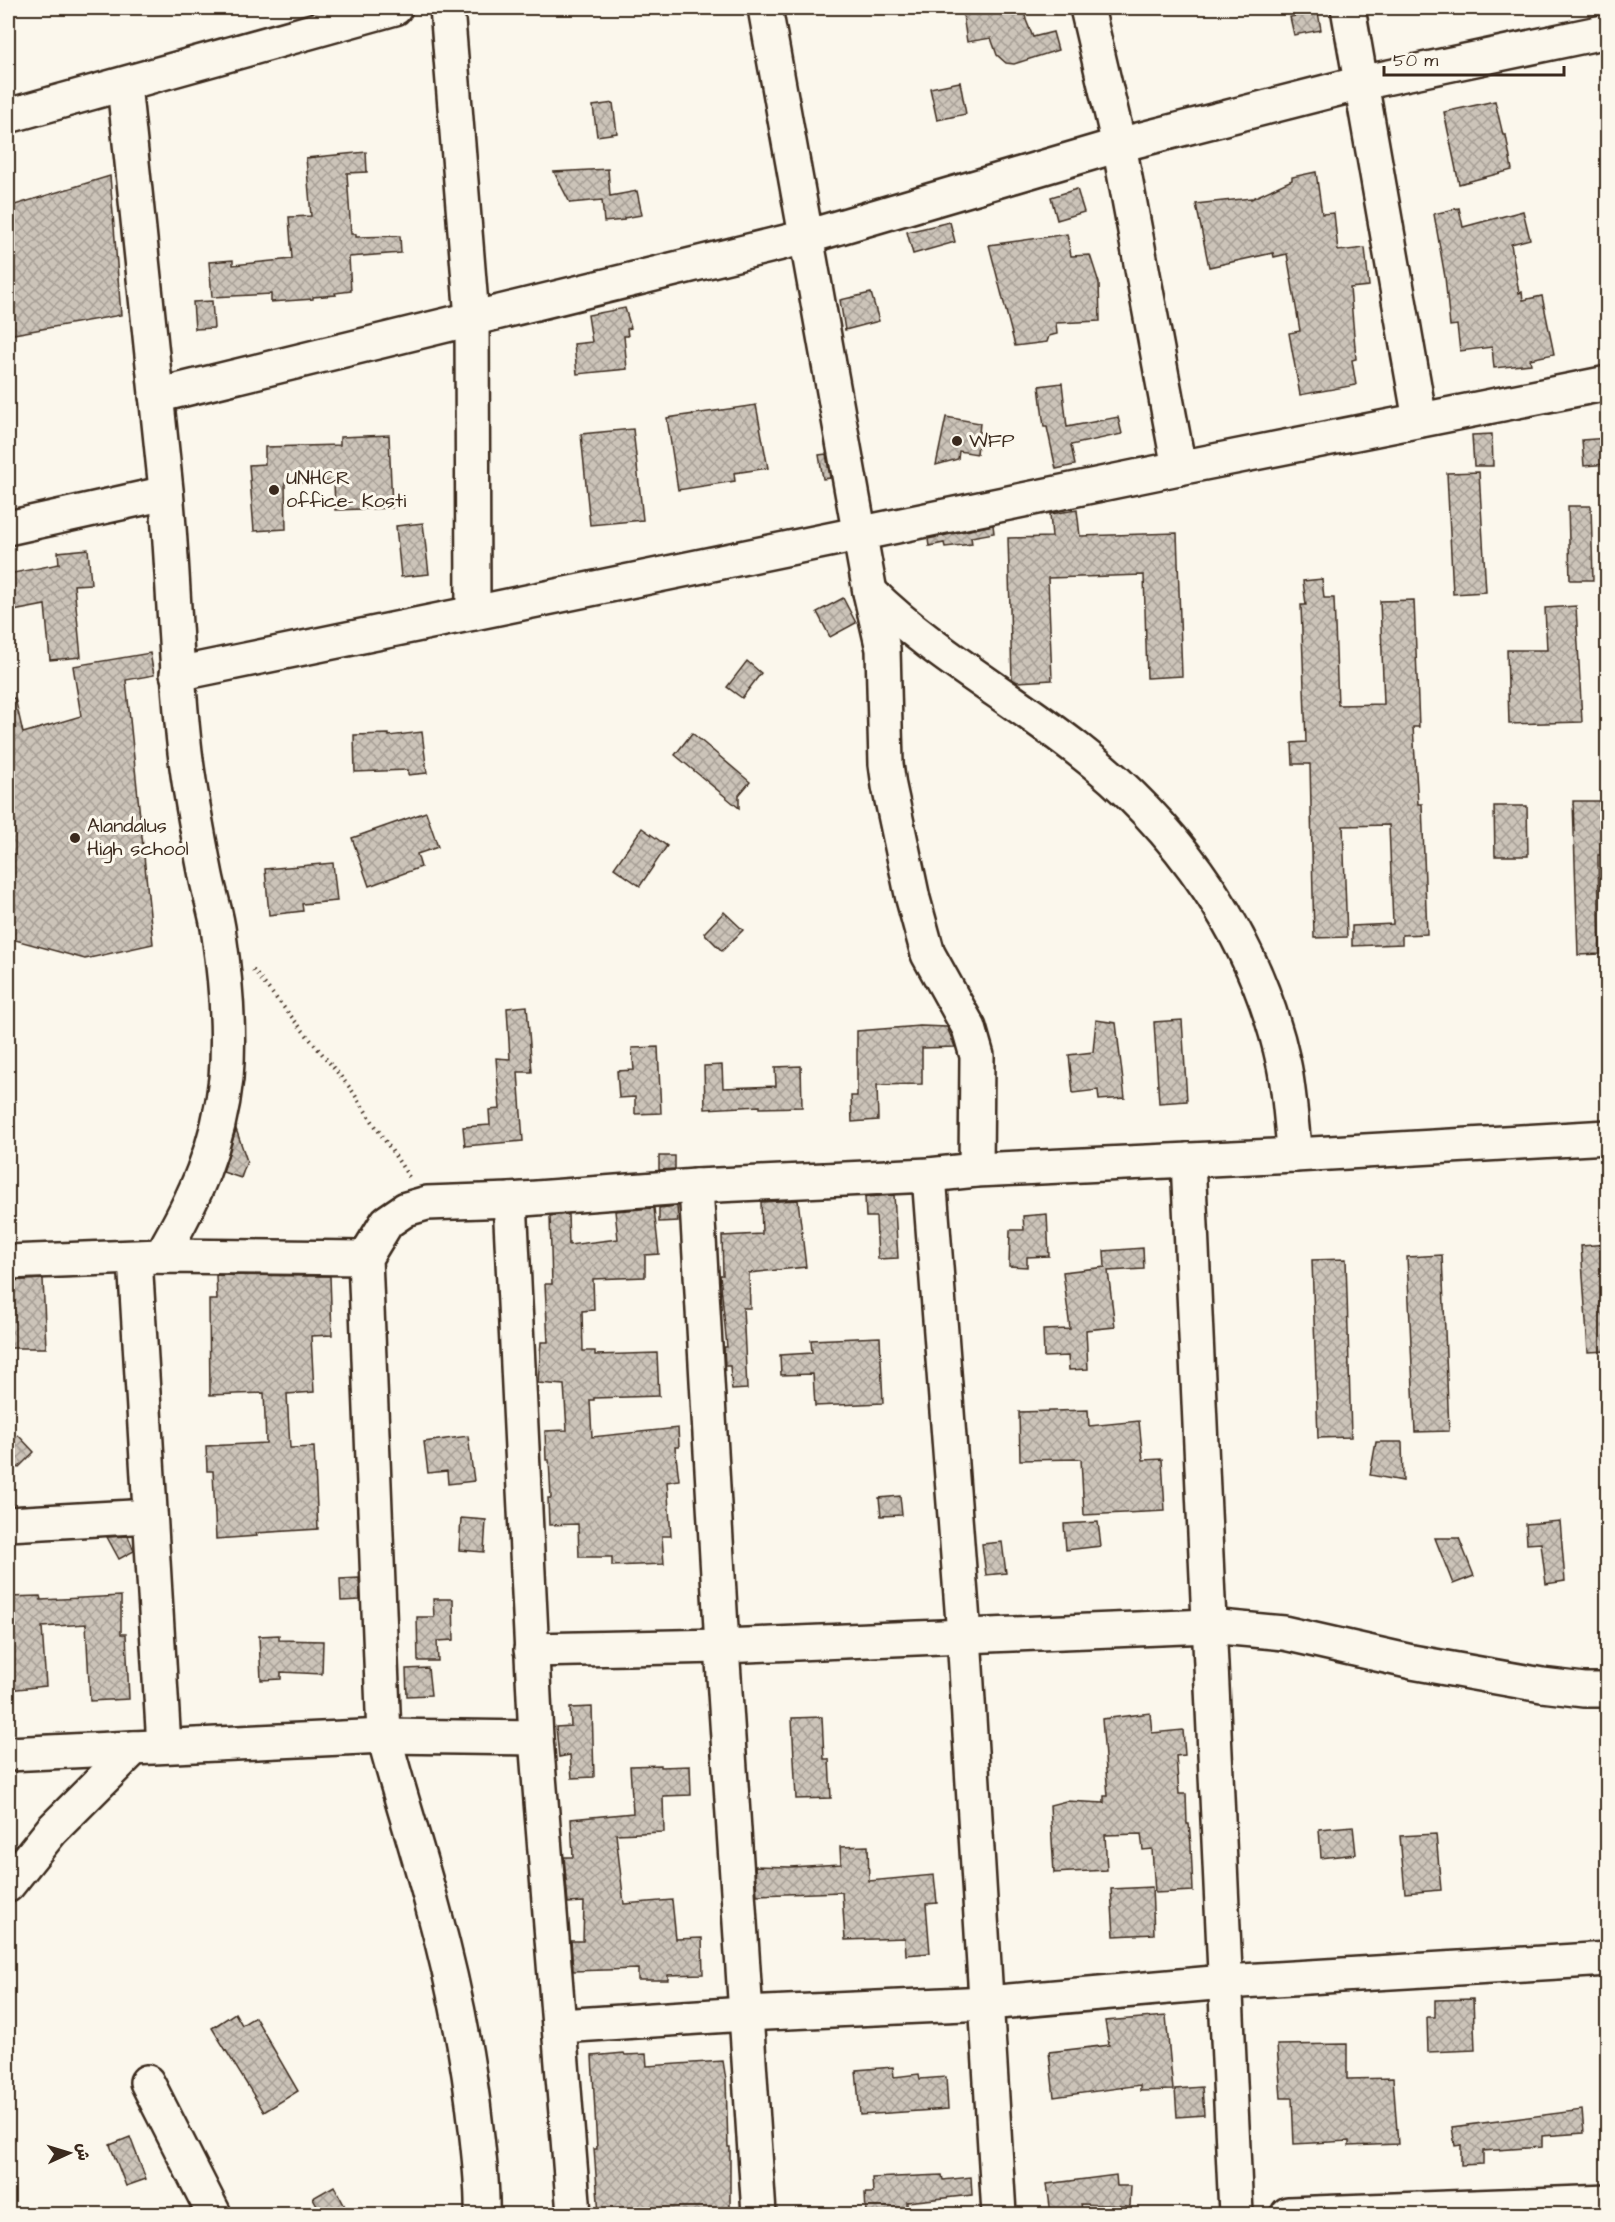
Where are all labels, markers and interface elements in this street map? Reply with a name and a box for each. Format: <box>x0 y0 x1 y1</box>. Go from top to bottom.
scale bar <box>1384 39 1564 77</box>
text: 50 m <box>1393 48 1438 73</box>
place label: WFP <box>969 427 1015 455</box>
marker: WFP <box>950 434 964 448</box>
place label: UNHCR office- Kosti <box>286 464 406 515</box>
marker: UNHCR office- Kosti <box>267 483 281 497</box>
place label: Alandalus High school <box>87 812 189 864</box>
marker: Alandalus High school <box>68 831 82 845</box>
north arrow <box>39 2123 99 2183</box>
text: ش <box>71 2142 95 2162</box>

